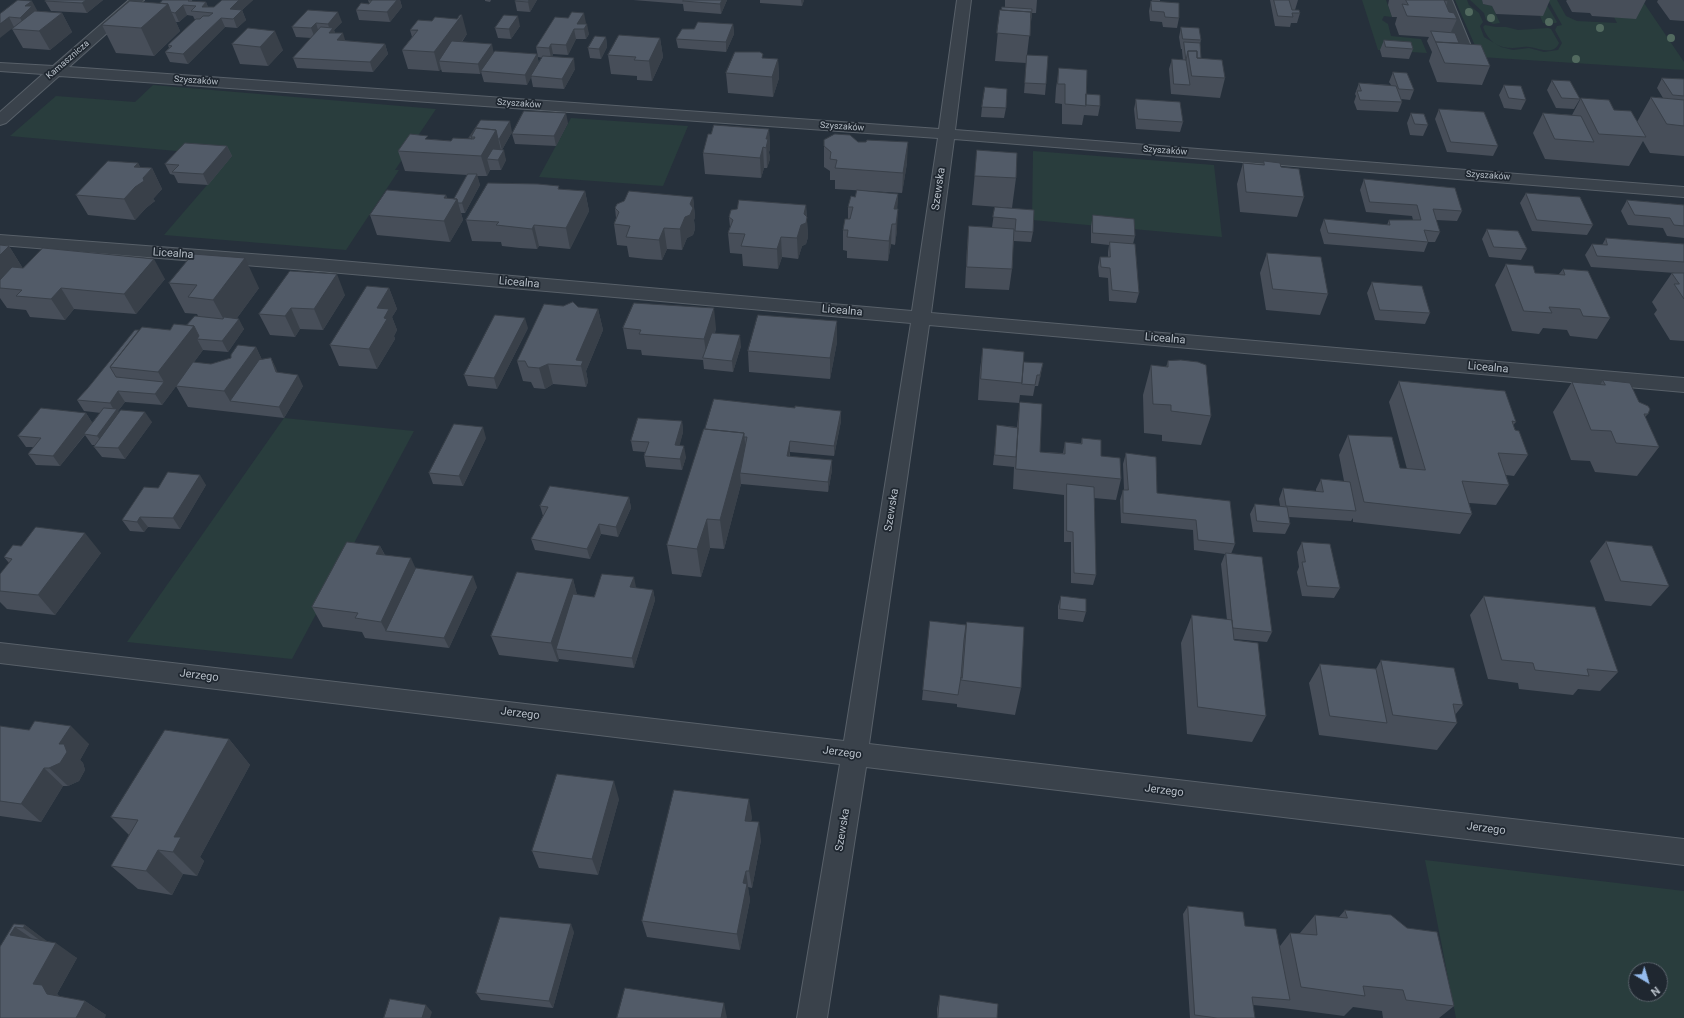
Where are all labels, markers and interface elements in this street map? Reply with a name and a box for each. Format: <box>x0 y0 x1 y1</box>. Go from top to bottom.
street label: Kamasznicza <box>44 38 92 82</box>
street label: Szyszaków <box>173 74 219 88</box>
street label: Szyszaków <box>496 97 542 111</box>
street label: Szyszaków <box>819 120 865 134</box>
street label: Szyszaków <box>1142 144 1188 158</box>
street label: Szewska <box>929 167 949 211</box>
street label: Szyszaków <box>1465 169 1511 183</box>
street label: Licealna <box>152 246 194 262</box>
street label: Licealna <box>498 275 540 291</box>
street label: Licealna <box>821 303 863 319</box>
street label: Licealna <box>1144 331 1186 347</box>
street label: Licealna <box>1467 360 1509 376</box>
street label: Szewska <box>882 488 902 532</box>
street label: Jerzego <box>179 667 219 685</box>
street label: Jerzego <box>500 705 540 723</box>
street label: Jerzego <box>822 744 862 762</box>
street label: Jerzego <box>1144 782 1184 800</box>
street label: Szewska <box>833 808 853 852</box>
street label: Jerzego <box>1466 820 1506 838</box>
north arrow <box>1628 962 1668 1002</box>
text: N <box>1648 984 1662 999</box>

